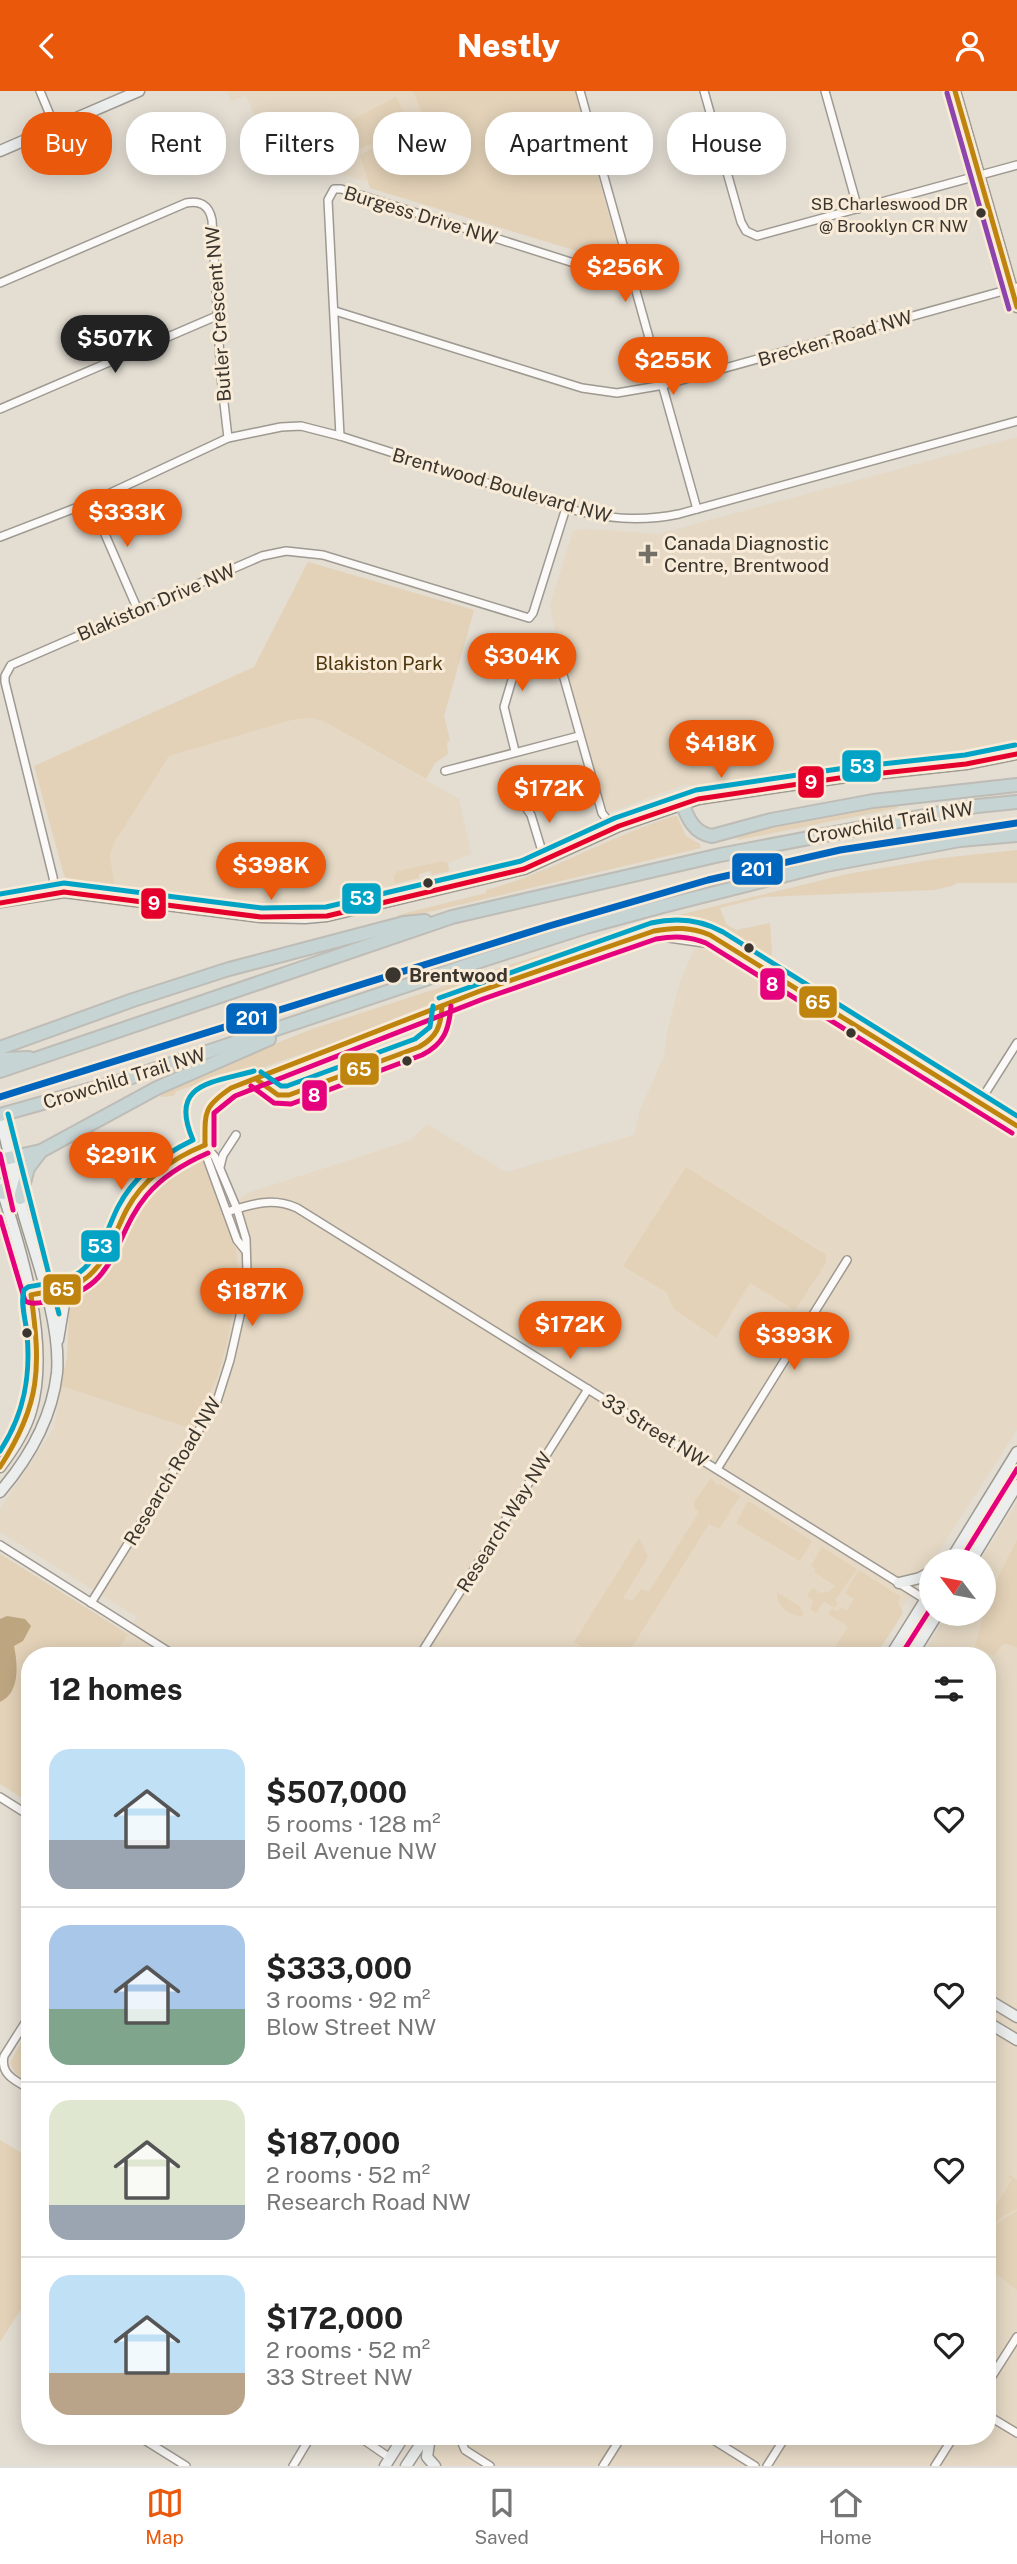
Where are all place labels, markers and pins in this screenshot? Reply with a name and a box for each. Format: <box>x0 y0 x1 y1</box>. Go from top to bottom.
place label: SB Charleswood DR @ Brooklyn CR NW <box>811 194 968 236</box>
marker: SB Charleswood DR @ Brooklyn CR NW <box>974 206 988 220</box>
pin: $256K <box>576 245 674 304</box>
pin: $507K <box>66 315 164 375</box>
pin: $255K <box>624 337 722 397</box>
pin: $333K <box>78 489 176 549</box>
place label: Canada Diagnostic Centre, Brentwood <box>664 532 829 576</box>
marker: Canada Diagnostic Centre, Brentwood <box>638 544 658 564</box>
pin: $304K <box>473 633 571 693</box>
pin: $418K <box>672 721 770 780</box>
pin: $172K <box>500 765 598 825</box>
pin: $398K <box>222 843 320 902</box>
unlabelled marker <box>421 876 435 890</box>
unlabelled marker <box>742 941 756 955</box>
place label: Brentwood <box>409 964 508 986</box>
marker: Brentwood <box>383 965 403 985</box>
unlabelled marker <box>844 1026 858 1040</box>
unlabelled marker <box>400 1054 414 1068</box>
pin: $291K <box>72 1133 170 1192</box>
pin: $187K <box>203 1269 301 1328</box>
pin: $172K <box>521 1301 619 1361</box>
pin: $393K <box>745 1313 843 1372</box>
unlabelled marker <box>20 1326 34 1340</box>

